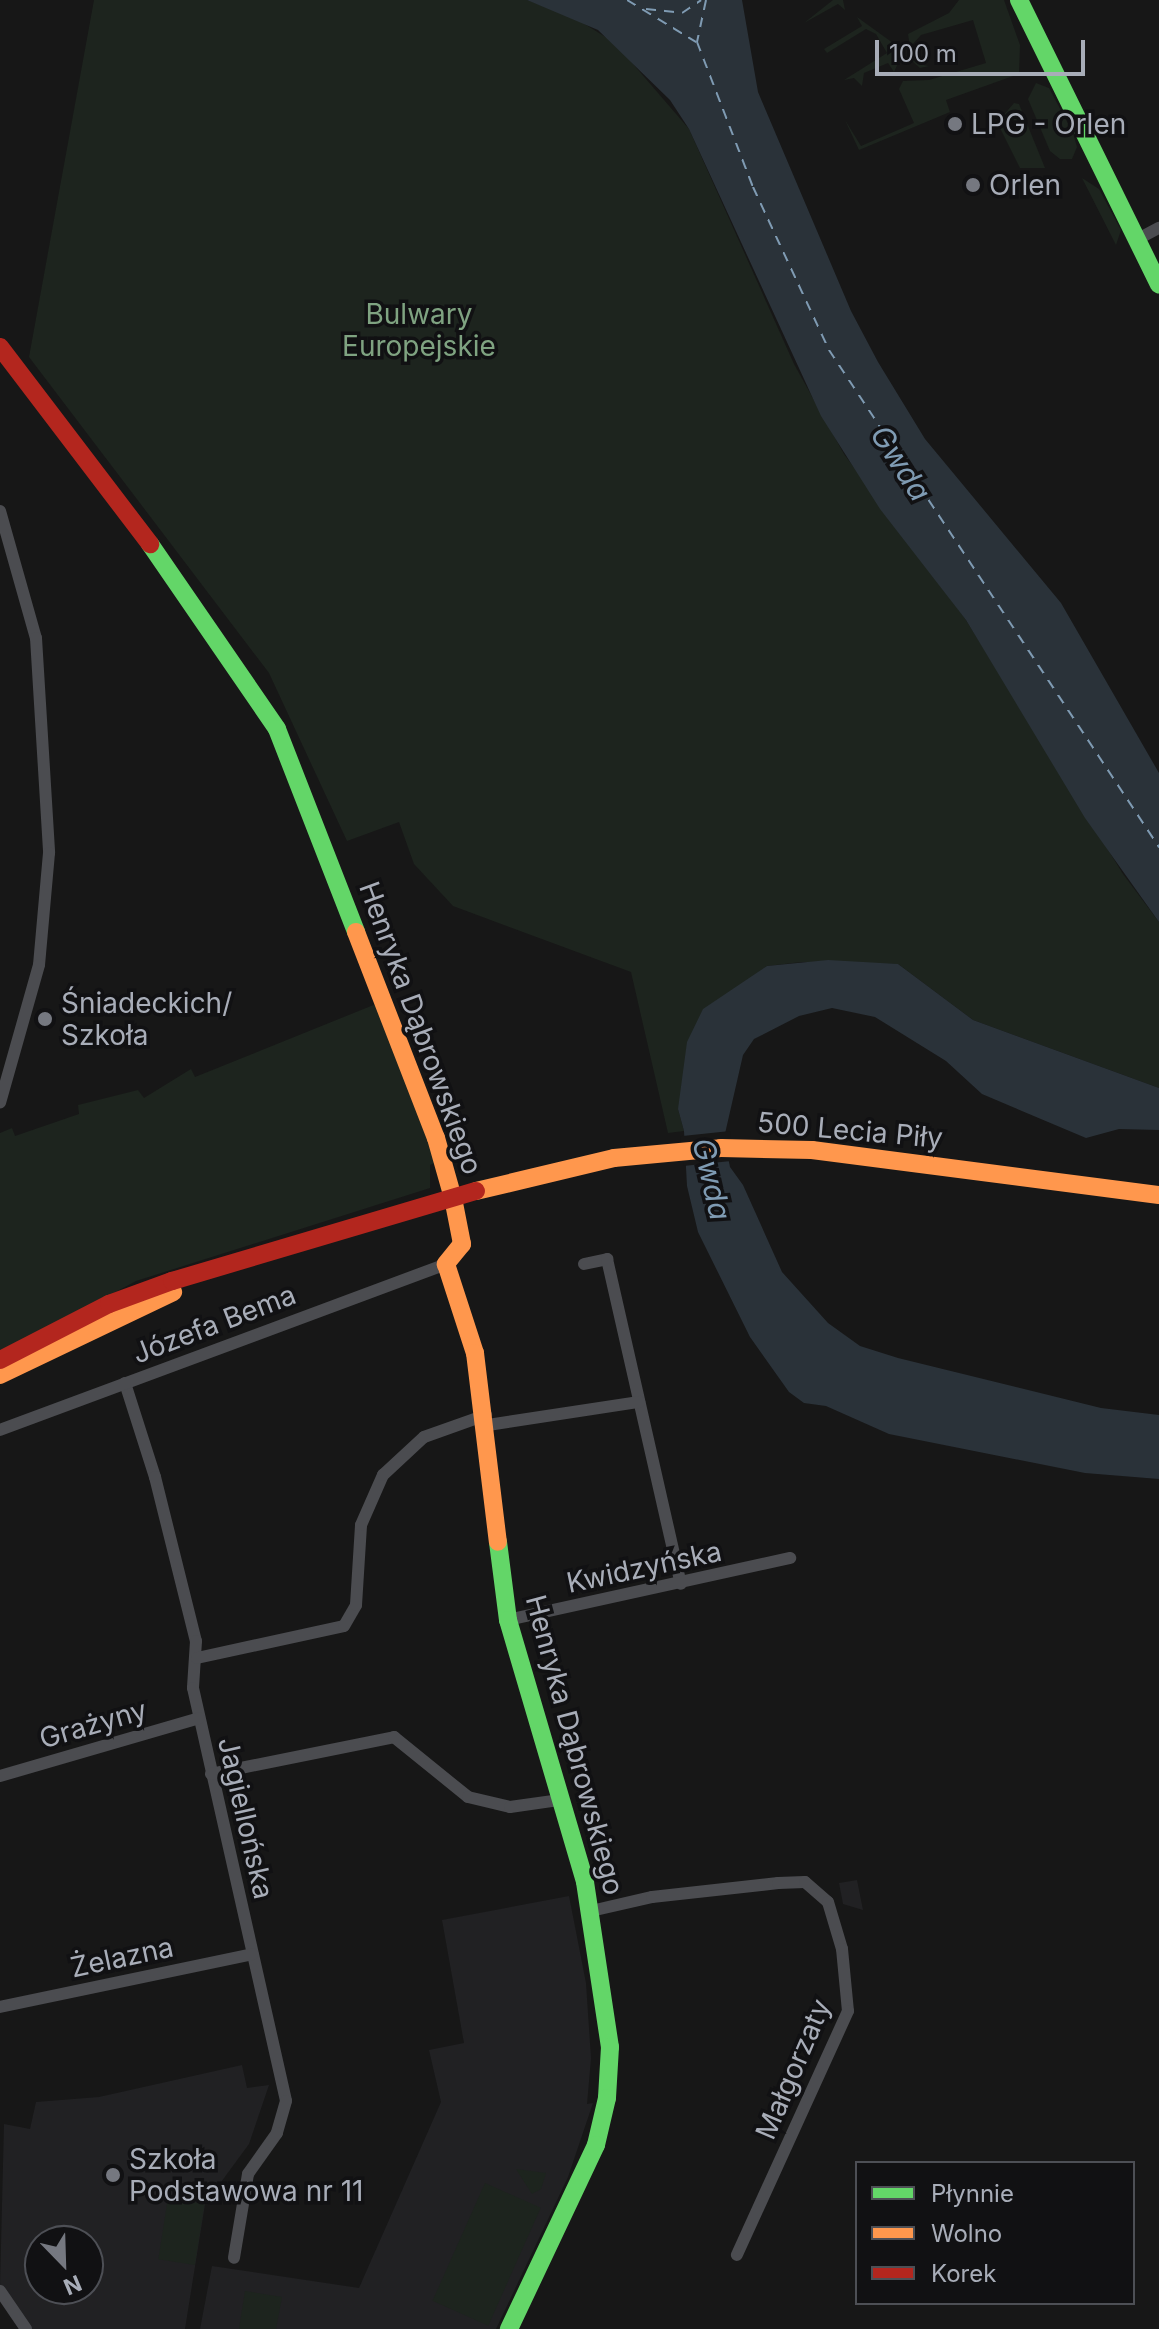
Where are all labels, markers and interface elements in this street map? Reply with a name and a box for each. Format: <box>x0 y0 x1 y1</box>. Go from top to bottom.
scale bar <box>879 24 1089 74</box>
text: 100 m <box>889 39 957 68</box>
place label: LPG - Orlen <box>971 107 1126 141</box>
marker: LPG - Orlen <box>946 115 964 133</box>
place label: Orlen <box>989 168 1061 202</box>
marker: Orlen <box>964 176 982 194</box>
park label: Bulwary Europejskie <box>342 297 496 363</box>
water label: Gwda <box>863 418 939 508</box>
street label: Henryka Dąbrowskiego <box>352 877 490 1179</box>
place label: Śniadeckich/ Szkoła <box>61 986 232 1052</box>
marker: Śniadeckich/ Szkoła <box>36 1010 54 1028</box>
street label: 500 Lecia Piły <box>756 1105 944 1155</box>
water label: Gwda <box>685 1134 739 1224</box>
street label: Józefa Bema <box>128 1277 300 1371</box>
street label: Kwidzyńska <box>563 1534 725 1600</box>
street label: Henryka Dąbrowskiego <box>519 1591 631 1899</box>
street label: Grażyny <box>35 1693 151 1755</box>
street label: Jagiellońska <box>211 1734 281 1902</box>
street label: Żelazna <box>68 1930 176 1984</box>
street label: Małgorzaty <box>748 1994 838 2144</box>
place label: Szkoła Podstawowa nr 11 <box>129 2142 363 2208</box>
legend <box>855 2161 1135 2305</box>
marker: Szkoła Podstawowa nr 11 <box>104 2166 122 2184</box>
text: Płynnie <box>931 2179 1014 2208</box>
text: Wolno <box>931 2219 1002 2248</box>
north arrow <box>24 2225 104 2305</box>
text: Korek <box>931 2259 996 2288</box>
text: N <box>60 2270 85 2300</box>

